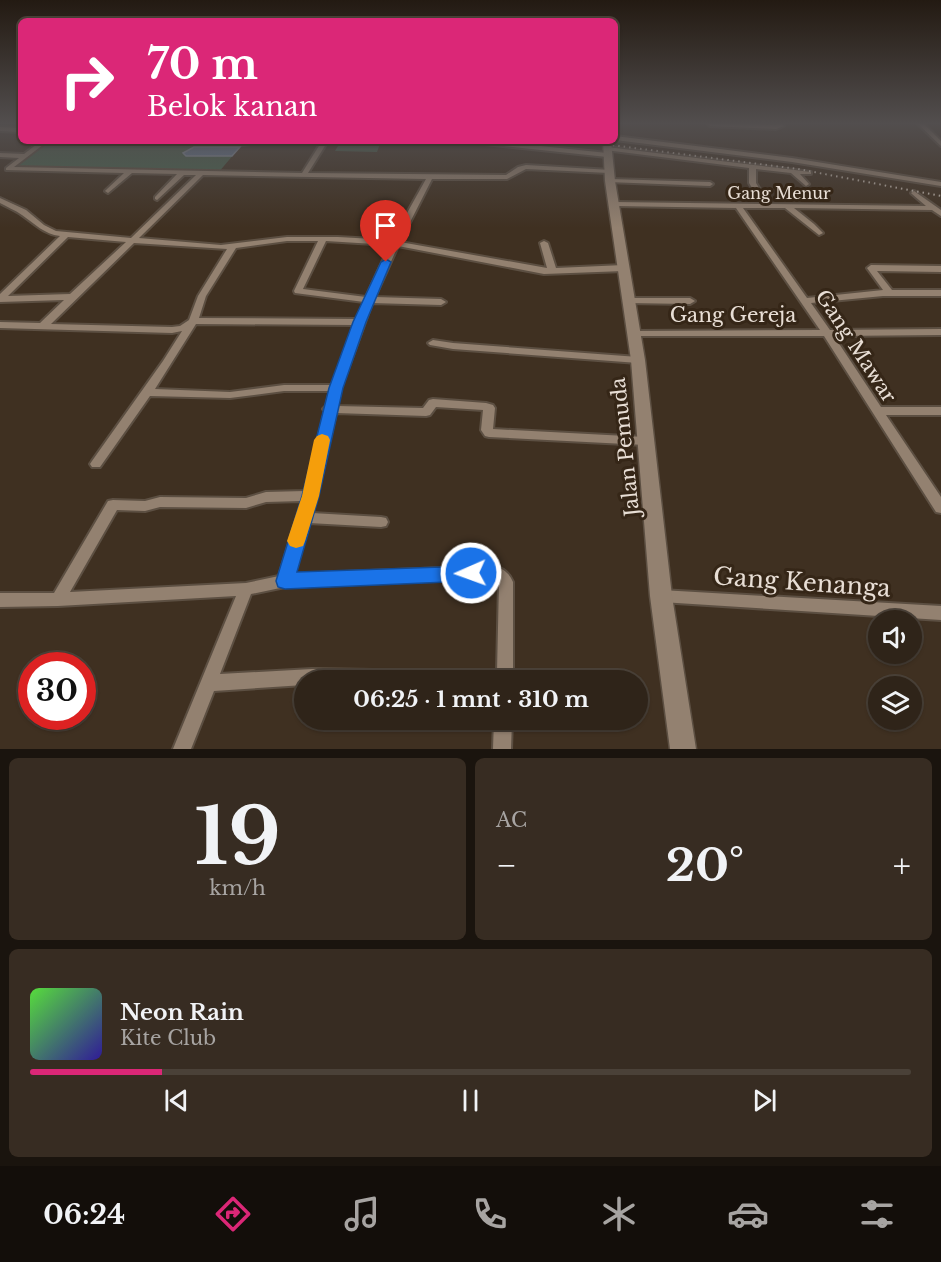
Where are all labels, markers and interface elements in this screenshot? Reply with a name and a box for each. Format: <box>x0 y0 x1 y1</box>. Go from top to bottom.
text: 70 m <box>147 38 258 90</box>
icon: right <box>48 42 126 120</box>
text: Belok kanan <box>147 90 317 123</box>
street label: Gang Menur <box>727 183 831 203</box>
pin <box>360 200 411 262</box>
icon: arrive <box>369 209 402 242</box>
street label: Gang Mawar <box>811 285 902 407</box>
street label: Gang Gereja <box>670 303 797 327</box>
street label: Jalan Pemuda <box>606 375 645 521</box>
position arrow <box>439 541 503 605</box>
street label: Gang Kenanga <box>712 561 892 603</box>
map controls <box>868 610 922 730</box>
button: sound <box>868 610 922 664</box>
speed limit sign: 30 <box>18 652 96 730</box>
button: layers <box>868 676 922 730</box>
text: 06:25 · 1 mnt · 310 m <box>353 686 589 713</box>
text: 19 <box>194 788 281 885</box>
text: AC <box>496 808 527 832</box>
text: 20° <box>666 837 744 893</box>
text: − <box>496 845 517 886</box>
text: + <box>893 845 911 886</box>
text: km/h <box>209 876 266 900</box>
text: Neon Rain <box>120 999 244 1026</box>
text: Kite Club <box>120 1026 216 1050</box>
icon: previous <box>160 1084 193 1117</box>
icon: pause <box>454 1084 487 1117</box>
icon: next <box>748 1084 781 1117</box>
icon: directions <box>212 1193 254 1235</box>
icon: music <box>341 1193 383 1235</box>
icon: phone <box>469 1193 511 1235</box>
icon: climate <box>598 1193 640 1235</box>
icon: car <box>727 1193 769 1235</box>
icon: filters <box>856 1193 898 1235</box>
text: 06:24 <box>43 1198 125 1231</box>

